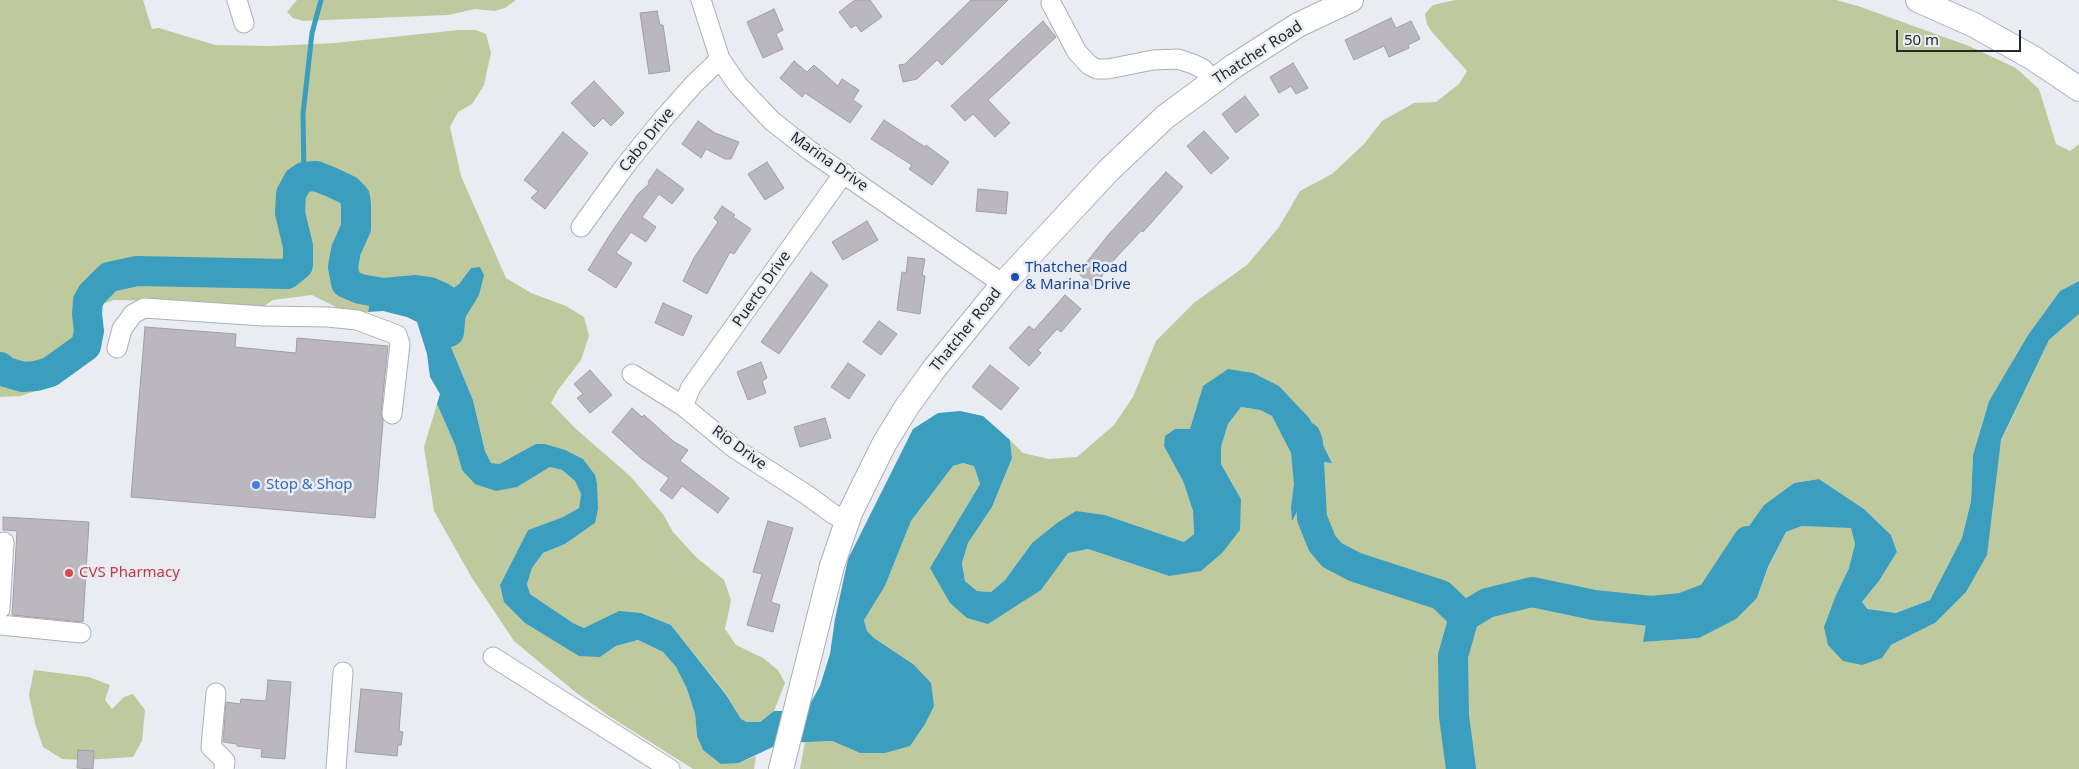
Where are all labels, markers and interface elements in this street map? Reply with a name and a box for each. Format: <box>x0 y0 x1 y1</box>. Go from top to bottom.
street label: Thatcher Road <box>1210 18 1306 88</box>
scale bar <box>1899 20 2024 52</box>
text: 50 m <box>1904 29 1939 49</box>
street label: Cabo Drive <box>616 104 678 176</box>
street label: Marina Drive <box>787 129 871 195</box>
street label: Puerto Drive <box>729 248 795 330</box>
place label: Thatcher Road & Marina Drive <box>1025 259 1131 294</box>
marker: Thatcher Road & Marina Drive <box>1009 271 1021 283</box>
street label: Thatcher Road <box>927 285 1005 375</box>
street label: Rio Drive <box>708 422 770 474</box>
place label: Stop & Shop <box>266 476 353 494</box>
marker: Stop & Shop <box>250 479 262 491</box>
place label: CVS Pharmacy <box>79 564 180 582</box>
marker: CVS Pharmacy <box>63 567 75 579</box>

